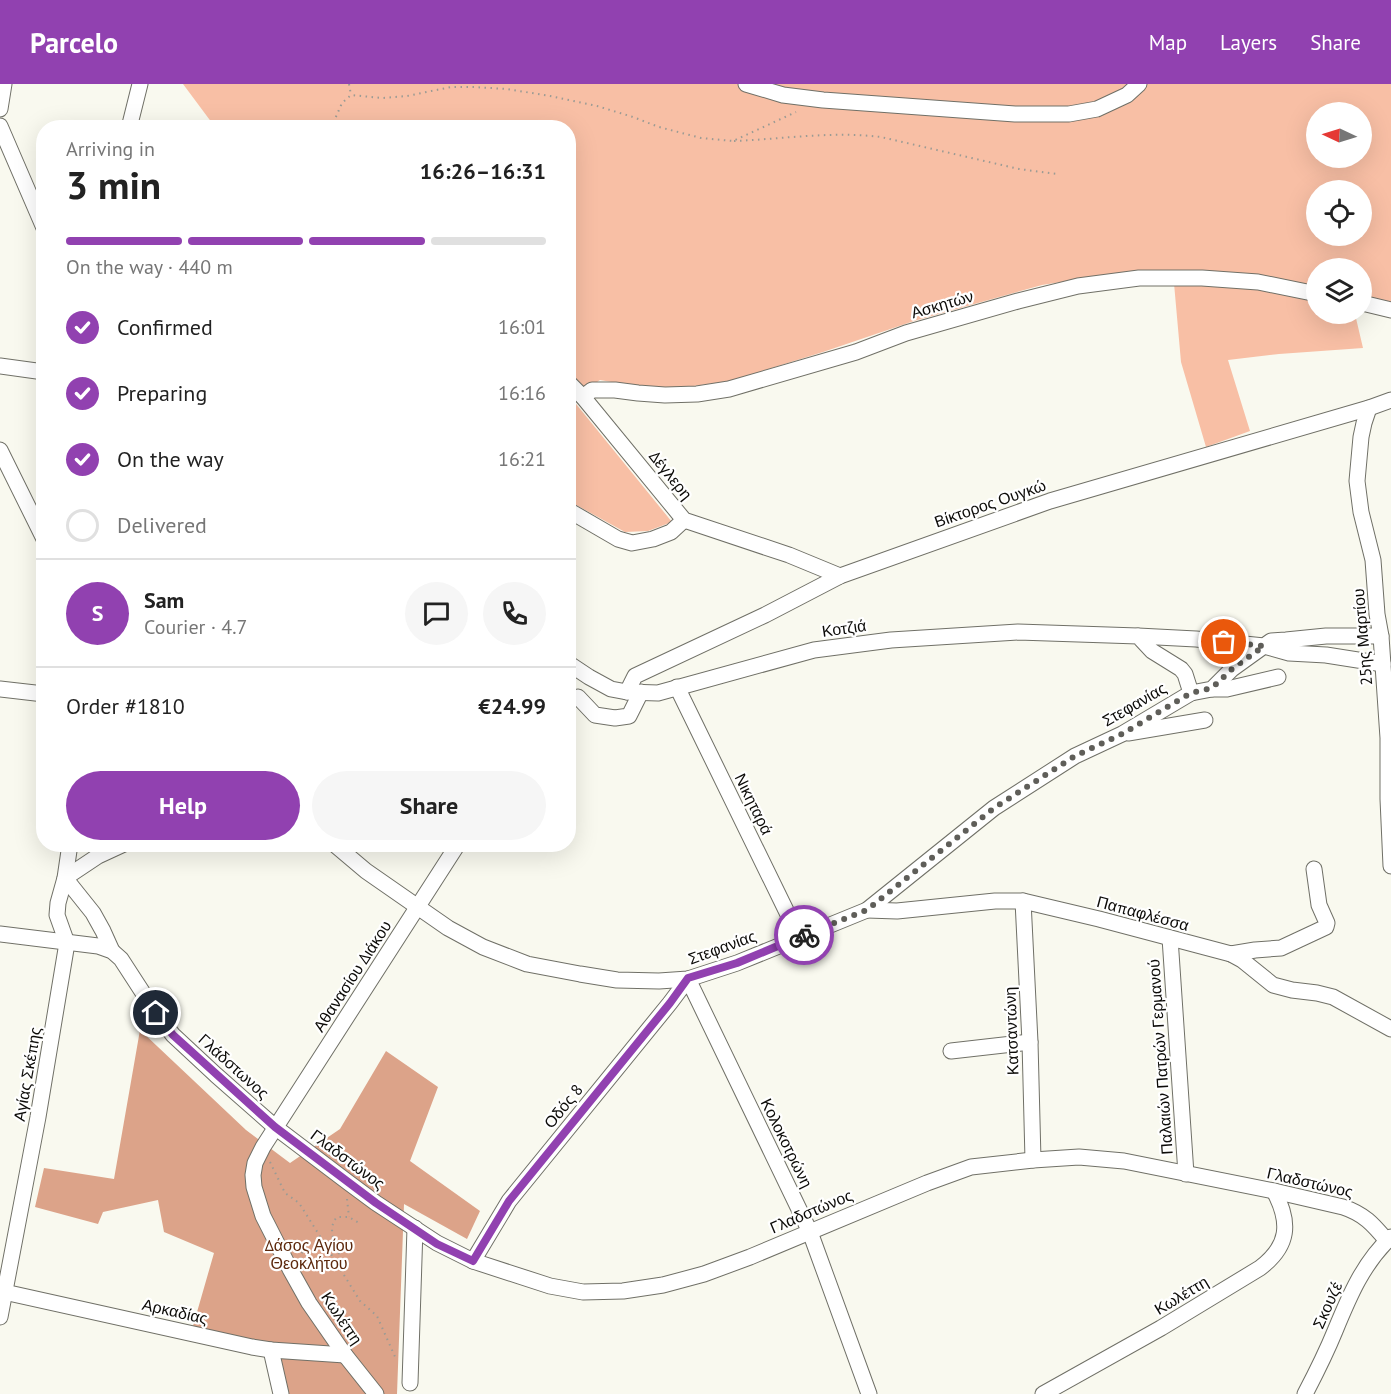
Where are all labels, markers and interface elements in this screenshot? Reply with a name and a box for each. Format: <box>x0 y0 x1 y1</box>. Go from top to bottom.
text: Parcelo <box>30 24 118 61</box>
text: Map <box>1149 29 1187 56</box>
text: Layers <box>1220 29 1277 56</box>
text: Share <box>1310 29 1361 56</box>
north arrow <box>1306 102 1372 168</box>
map controls <box>1306 102 1372 324</box>
text: Arriving in <box>66 136 155 162</box>
text: 16:26–16:31 <box>420 157 546 185</box>
text: 3 min <box>66 159 161 210</box>
button: locate <box>1306 180 1372 246</box>
text: On the way · 440 m <box>66 254 233 280</box>
button: layers <box>1306 258 1372 324</box>
street label: Ασκητών <box>908 286 976 322</box>
icon: check <box>66 311 99 344</box>
text: Confirmed <box>117 313 213 341</box>
text: 16:01 <box>498 314 546 340</box>
icon: check <box>66 377 99 410</box>
text: Preparing <box>117 379 207 407</box>
text: 16:16 <box>498 380 546 406</box>
icon: check <box>66 443 99 476</box>
text: On the way <box>117 445 224 473</box>
text: 16:21 <box>498 446 546 472</box>
street label: Δέγλερη <box>645 446 697 504</box>
street label: Βίκτορος Ουγκώ <box>932 475 1048 531</box>
text: Delivered <box>117 511 207 539</box>
button: chat <box>405 582 468 645</box>
button: phone <box>483 582 546 645</box>
text: Sam <box>144 586 184 614</box>
street label: 25ης Μαρτίου <box>1348 588 1376 686</box>
text: S <box>92 599 103 627</box>
text: Courier · 4.7 <box>144 614 247 640</box>
street label: Κοτζιά <box>820 615 868 641</box>
pin <box>1198 616 1249 667</box>
icon: bag <box>1207 625 1240 658</box>
street label: Στεφανίας <box>1098 678 1170 730</box>
text: Order #1810 <box>66 692 185 720</box>
text: €24.99 <box>478 692 546 720</box>
street label: Νικηταρά <box>731 770 777 838</box>
button: Help <box>66 771 300 840</box>
button: Share <box>312 771 546 840</box>
street label: Παπαφλέσσα <box>1095 891 1191 935</box>
courier <box>774 905 834 965</box>
street label: Αθανασίου Διάκου <box>309 917 395 1035</box>
icon: bike <box>788 919 821 952</box>
street label: Στεφανίας <box>685 925 759 968</box>
street label: Παλαιών Πατρών Γερμανού <box>1143 959 1177 1155</box>
street label: Κατσαντώνη <box>999 986 1023 1076</box>
pin <box>130 987 181 1038</box>
icon: home <box>139 996 172 1029</box>
street label: Αγίας Σκέπης <box>9 1025 45 1123</box>
street label: Γλάδστωνος <box>195 1029 274 1103</box>
street label: Οδός 8 <box>539 1080 587 1132</box>
street label: Κολοκοτρώνη <box>757 1095 817 1191</box>
street label: Γλαδστώνος <box>307 1125 389 1194</box>
street label: Γλαδστώνος <box>1265 1162 1355 1202</box>
street label: Γλαδστώνος <box>767 1185 856 1237</box>
park label: Δάσος Αγίου Θεοκλήτου <box>265 1235 353 1273</box>
street label: Κωλέττη <box>1150 1271 1212 1319</box>
street label: Σκουζέ <box>1308 1278 1346 1332</box>
street label: Κωλέττη <box>317 1288 367 1348</box>
street label: Αρκαδίας <box>140 1294 210 1328</box>

